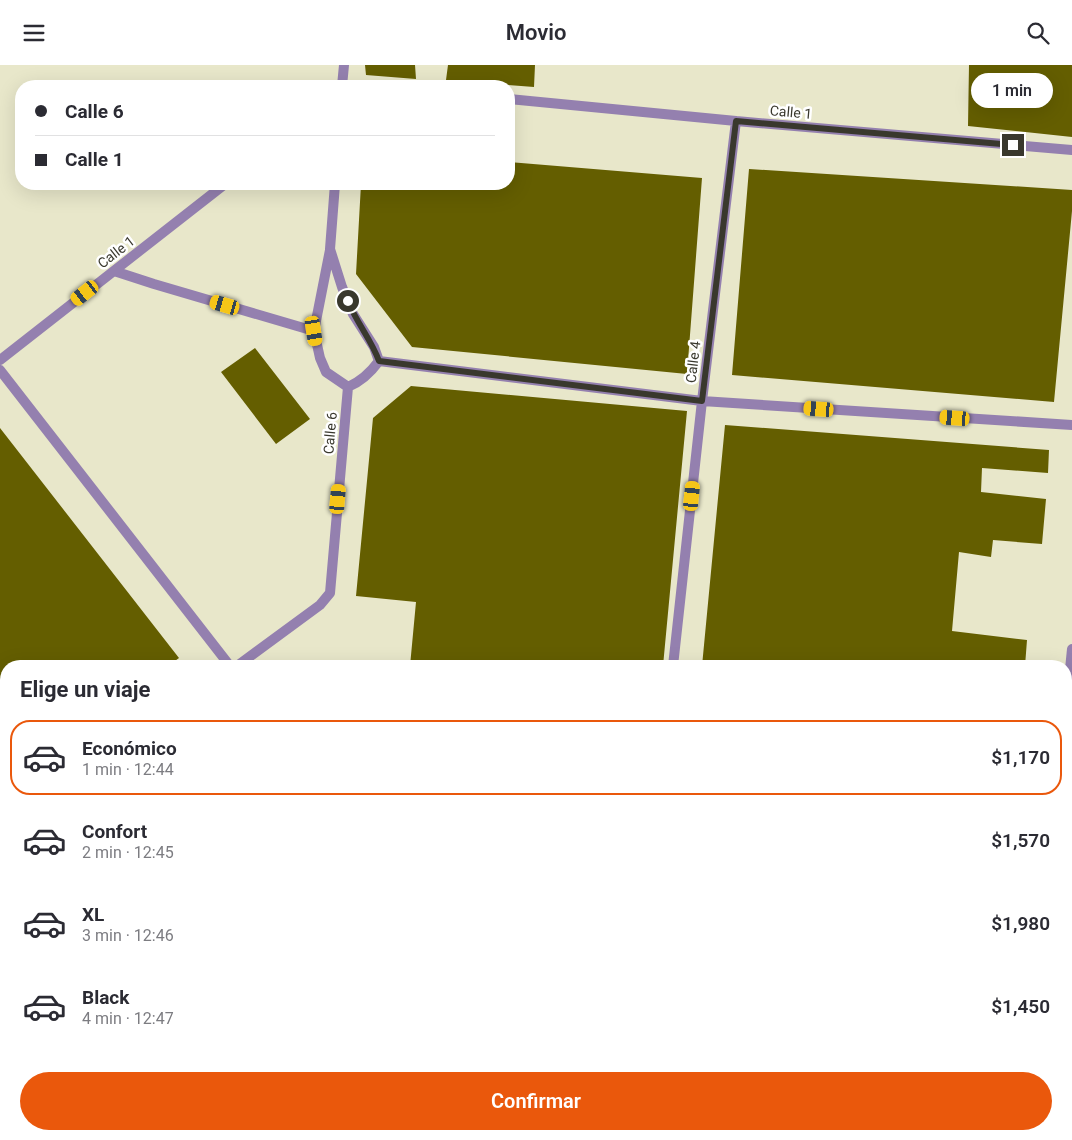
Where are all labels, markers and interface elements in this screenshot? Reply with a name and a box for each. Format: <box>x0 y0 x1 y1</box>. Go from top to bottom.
icon: menu <box>20 19 48 47</box>
icon: search <box>1024 19 1052 47</box>
text: Movio <box>506 20 566 45</box>
callout: 1 min <box>972 73 1054 107</box>
text: 1 min <box>992 81 1032 100</box>
text: Calle 6 <box>65 100 124 123</box>
street label: Calle 1 <box>769 102 813 122</box>
route end <box>1002 134 1024 156</box>
text: Calle 1 <box>65 148 124 171</box>
street label: Calle 1 <box>94 233 138 271</box>
car <box>68 278 101 308</box>
route start <box>337 290 359 312</box>
car <box>208 294 241 316</box>
car <box>304 315 323 347</box>
street label: Calle 4 <box>682 340 704 384</box>
car <box>803 400 834 418</box>
car <box>939 409 970 427</box>
street label: Calle 6 <box>320 411 340 455</box>
car <box>682 480 701 512</box>
car <box>329 483 346 515</box>
text: Elige un viaje <box>20 677 150 702</box>
icon: car <box>22 735 67 780</box>
text: Económico <box>82 737 177 760</box>
text: $1,170 <box>991 746 1050 769</box>
text: 1 min · 12:44 <box>82 760 174 779</box>
icon: car <box>22 818 67 863</box>
text: Confort <box>82 820 147 843</box>
text: $1,570 <box>991 829 1050 852</box>
text: 2 min · 12:45 <box>82 843 174 862</box>
icon: car <box>22 901 67 946</box>
text: XL <box>82 903 104 926</box>
text: $1,980 <box>991 912 1050 935</box>
text: 3 min · 12:46 <box>82 926 174 945</box>
icon: car <box>22 984 67 1029</box>
text: Black <box>82 986 129 1009</box>
text: $1,450 <box>991 995 1050 1018</box>
text: 4 min · 12:47 <box>82 1009 174 1028</box>
button: Confirmar <box>20 1072 1052 1130</box>

